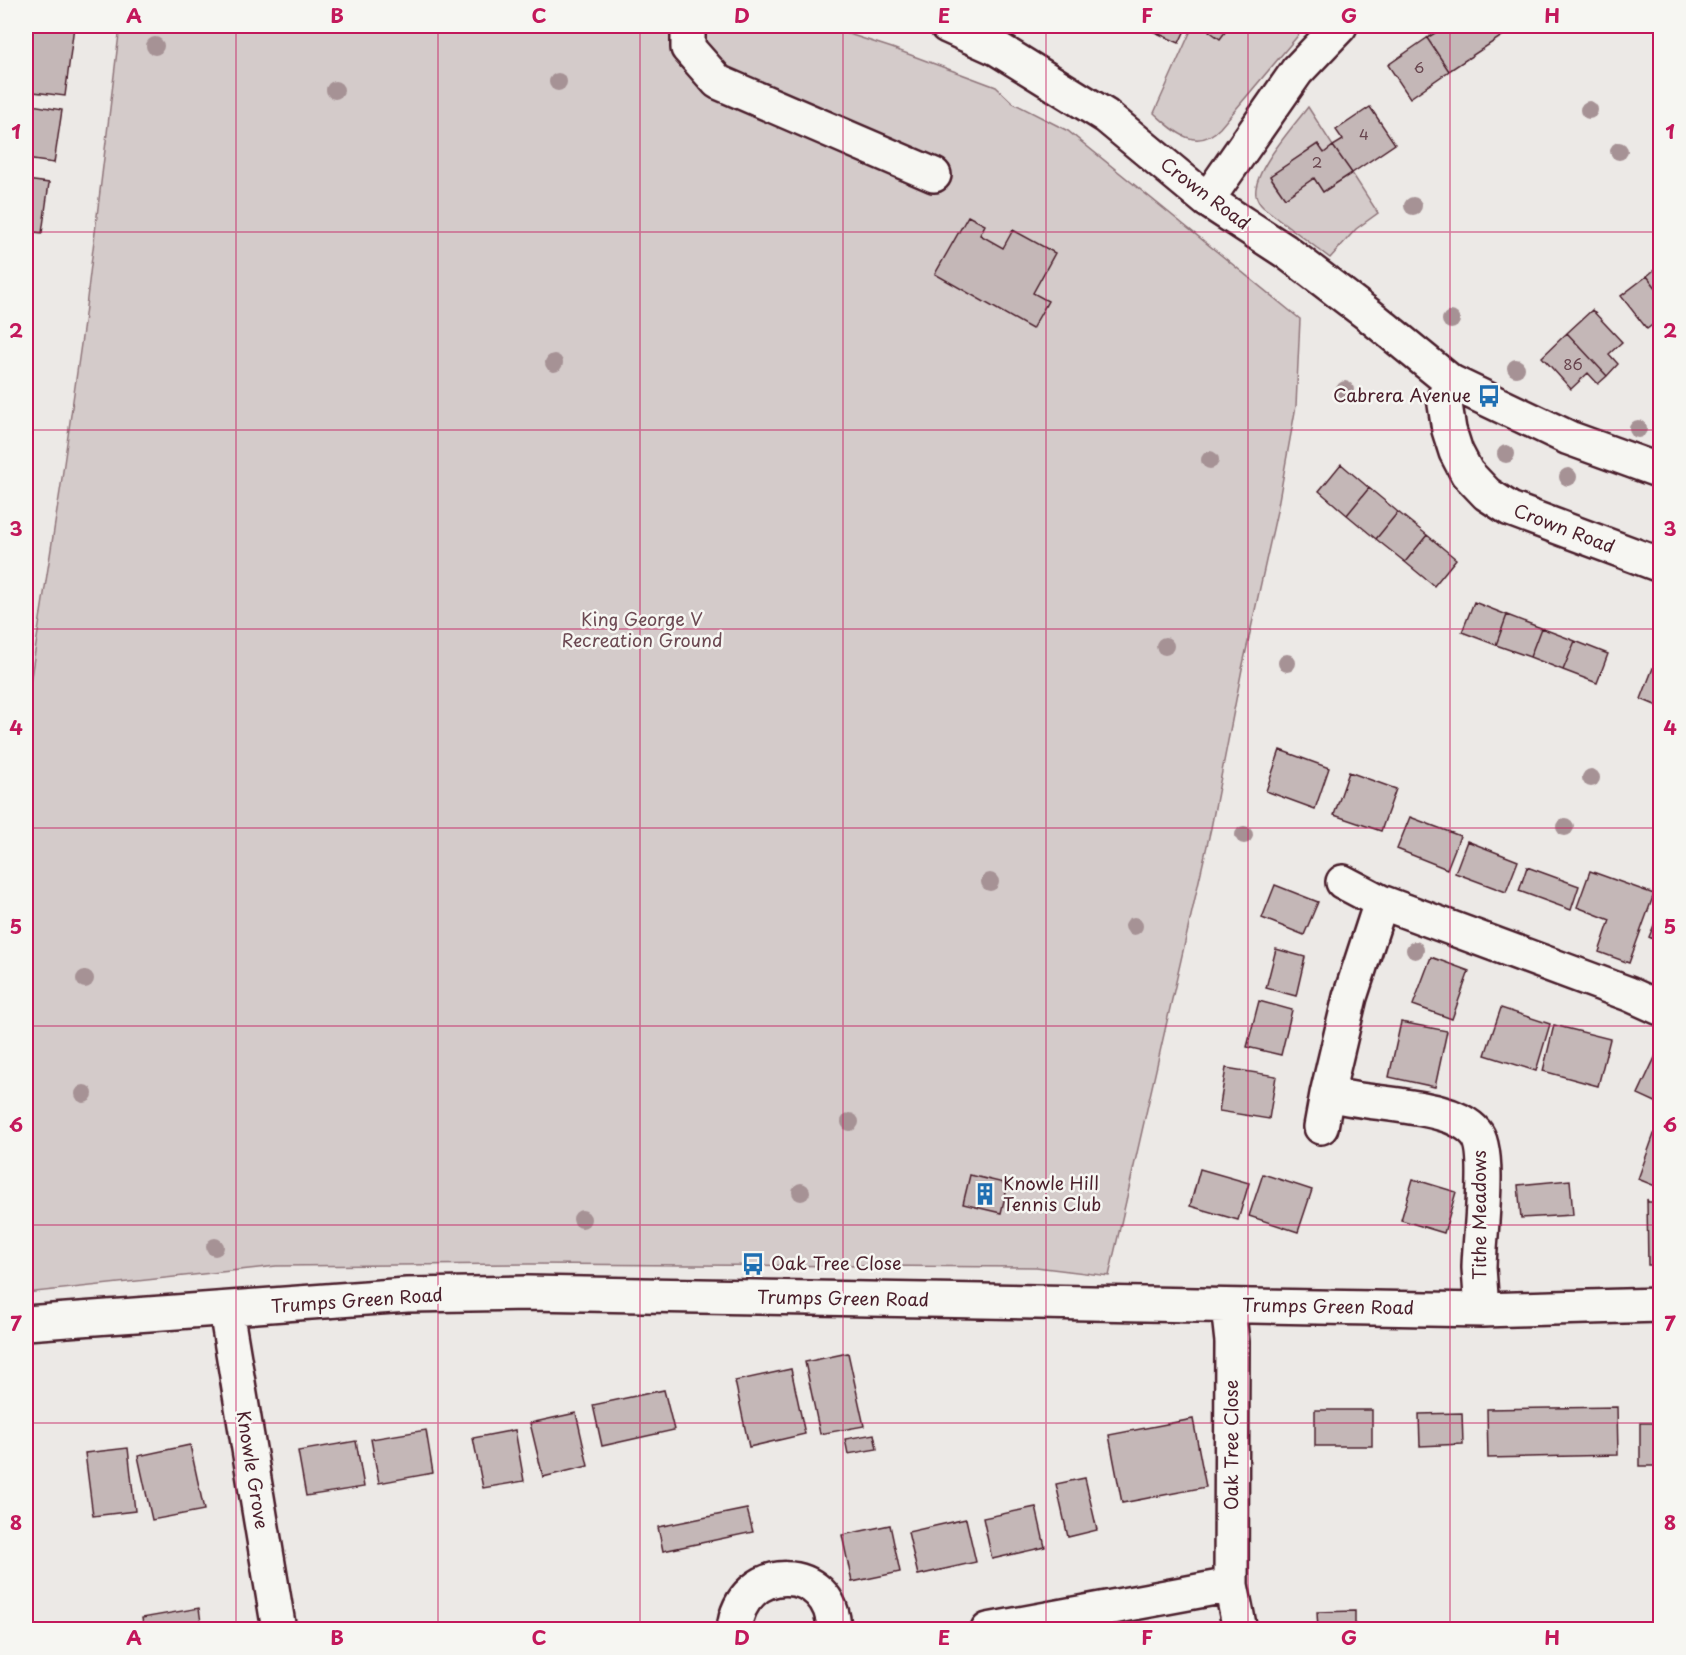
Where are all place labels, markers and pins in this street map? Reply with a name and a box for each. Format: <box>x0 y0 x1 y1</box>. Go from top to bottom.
place label: Cabrera Avenue <box>1333 381 1471 408</box>
bus stop icon: Cabrera Avenue <box>1476 383 1502 409</box>
place label: Knowle Hill Tennis Club <box>1003 1169 1101 1217</box>
building icon: Knowle Hill Tennis Club <box>972 1181 998 1207</box>
place label: Oak Tree Close <box>771 1249 902 1276</box>
bus stop icon: Oak Tree Close <box>740 1251 766 1277</box>

